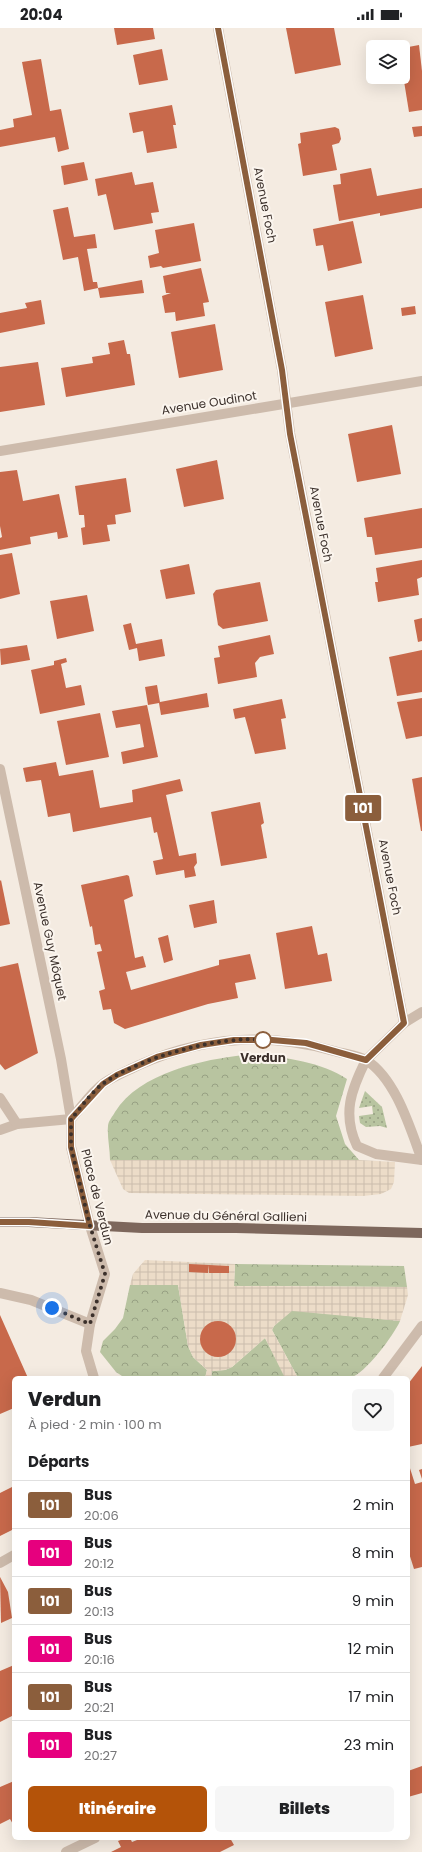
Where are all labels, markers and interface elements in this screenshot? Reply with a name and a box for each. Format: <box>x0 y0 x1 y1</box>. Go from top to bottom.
text: 20:04 <box>20 4 63 25</box>
map controls <box>366 40 410 84</box>
button: layers <box>366 40 410 84</box>
street label: Avenue Foch <box>250 166 281 244</box>
street label: Avenue Oudinot <box>160 387 258 418</box>
street label: Avenue Foch <box>306 485 337 563</box>
line badge: 101 <box>340 795 386 821</box>
text: 101 <box>353 798 373 818</box>
street label: Avenue Foch <box>375 838 406 916</box>
street label: Avenue Guy Môquet <box>30 880 71 1002</box>
marker: Verdun <box>254 1031 272 1049</box>
place label: Verdun <box>240 1049 286 1066</box>
street label: Place de Verdun <box>77 1147 118 1247</box>
street label: Avenue du Général Gallieni <box>145 1206 307 1225</box>
your location <box>42 1298 62 1318</box>
text: Verdun <box>28 1386 101 1413</box>
button: heart <box>352 1389 394 1431</box>
text: À pied · 2 min · 100 m <box>28 1415 162 1434</box>
text: Départs <box>28 1451 89 1472</box>
text: Bus <box>84 1484 112 1505</box>
text: 2 min <box>353 1494 394 1515</box>
text: 101 <box>40 1495 60 1515</box>
text: 20:06 <box>84 1506 119 1525</box>
text: Bus <box>84 1532 112 1553</box>
text: 8 min <box>352 1542 394 1563</box>
text: 101 <box>40 1543 60 1563</box>
text: 20:12 <box>84 1554 114 1573</box>
text: Bus <box>84 1580 112 1601</box>
text: 9 min <box>352 1590 394 1611</box>
text: 101 <box>40 1591 60 1611</box>
text: 20:13 <box>84 1602 114 1621</box>
text: Bus <box>84 1628 112 1649</box>
text: 12 min <box>348 1638 394 1659</box>
text: 101 <box>40 1639 60 1659</box>
text: 20:16 <box>84 1650 115 1669</box>
text: Bus <box>84 1676 112 1697</box>
text: 17 min <box>348 1686 394 1707</box>
text: 101 <box>40 1687 60 1707</box>
text: 20:21 <box>84 1698 114 1717</box>
text: Bus <box>84 1724 112 1745</box>
text: 23 min <box>344 1734 394 1755</box>
text: 101 <box>40 1735 60 1755</box>
text: 20:27 <box>84 1746 117 1765</box>
button: Itinéraire <box>28 1786 207 1832</box>
button: Billets <box>215 1786 394 1832</box>

